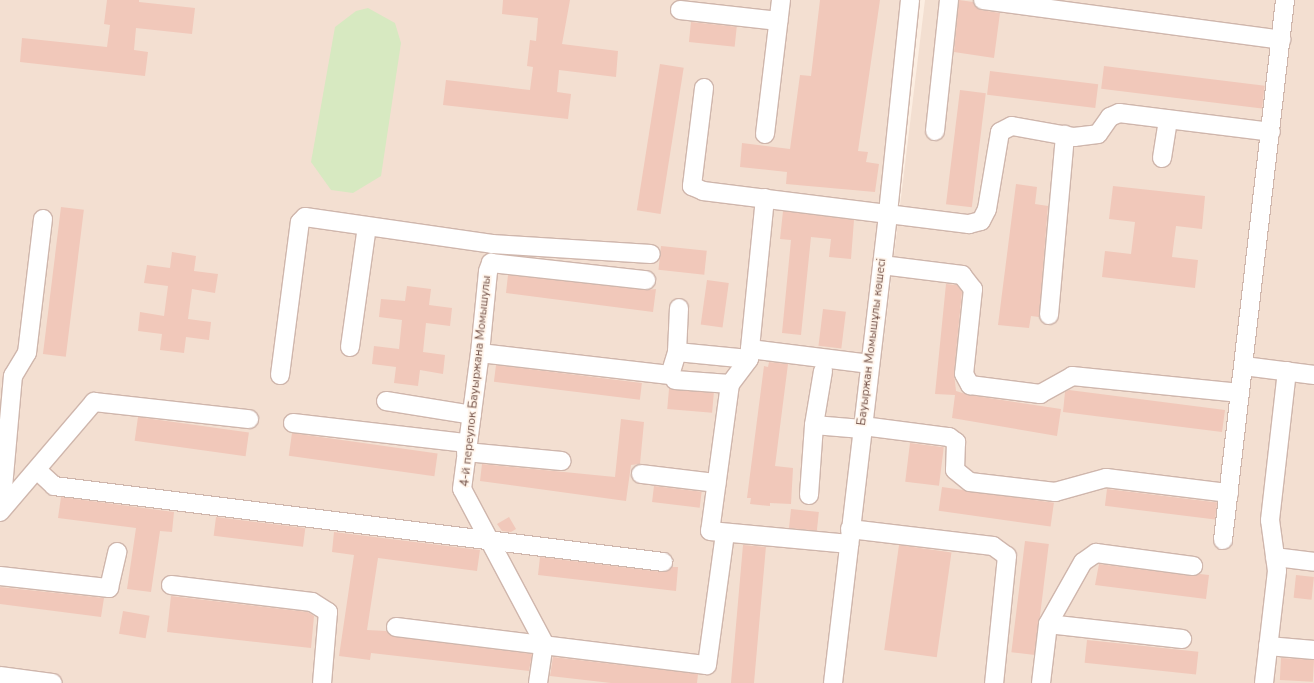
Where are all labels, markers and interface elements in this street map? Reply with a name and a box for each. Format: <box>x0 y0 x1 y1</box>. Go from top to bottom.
street label: Бауыржан Момышұлы көшесі <box>855 258 889 426</box>
street label: 4-й переулок Бауыржана Момышулы <box>458 275 494 487</box>

